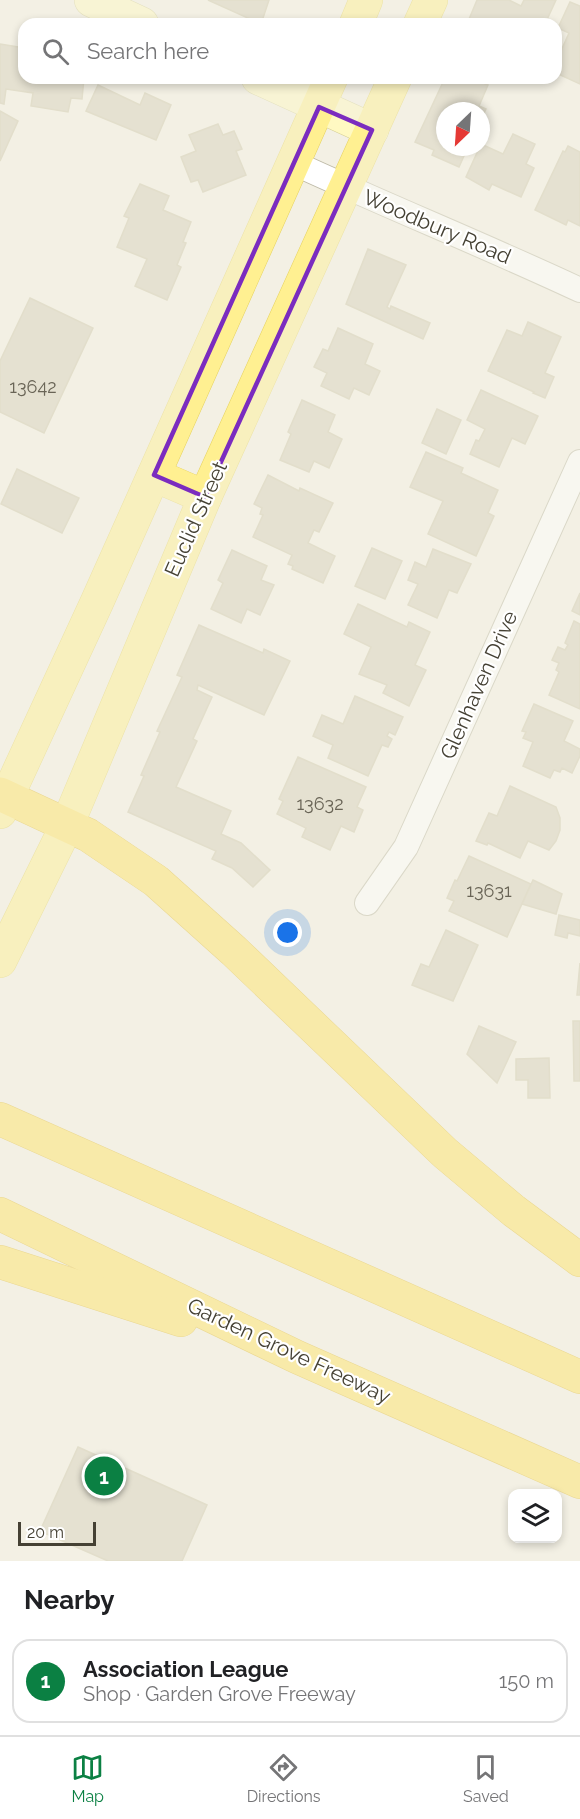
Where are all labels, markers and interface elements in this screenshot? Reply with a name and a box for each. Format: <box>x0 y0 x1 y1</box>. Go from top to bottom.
search box <box>18 18 562 84</box>
icon: search <box>39 35 72 68</box>
text: Search here <box>87 38 209 64</box>
north arrow <box>436 102 490 156</box>
street label: Woodbury Road <box>360 184 515 269</box>
house number: 13642 <box>9 376 57 397</box>
street label: Euclid Street <box>159 457 232 580</box>
street label: Glenhaven Drive <box>435 607 522 763</box>
house number: 13632 <box>296 793 344 814</box>
house number: 13631 <box>466 880 512 901</box>
your location <box>273 918 302 947</box>
street label: Garden Grove Freeway <box>184 1292 395 1409</box>
pin: 1 <box>84 1454 124 1498</box>
map controls <box>508 1489 562 1543</box>
button: layers <box>508 1489 562 1543</box>
scale bar <box>18 1519 96 1546</box>
text: 20 m <box>27 1523 64 1542</box>
text: Nearby <box>24 1585 114 1615</box>
text: Association League <box>83 1656 288 1682</box>
text: 1 <box>41 1669 50 1693</box>
text: 150 m <box>499 1669 554 1693</box>
text: Shop · Garden Grove Freeway <box>83 1682 356 1706</box>
tab: Map <box>71 1751 104 1806</box>
tab: Directions <box>247 1751 321 1806</box>
tab: Saved <box>463 1751 509 1806</box>

